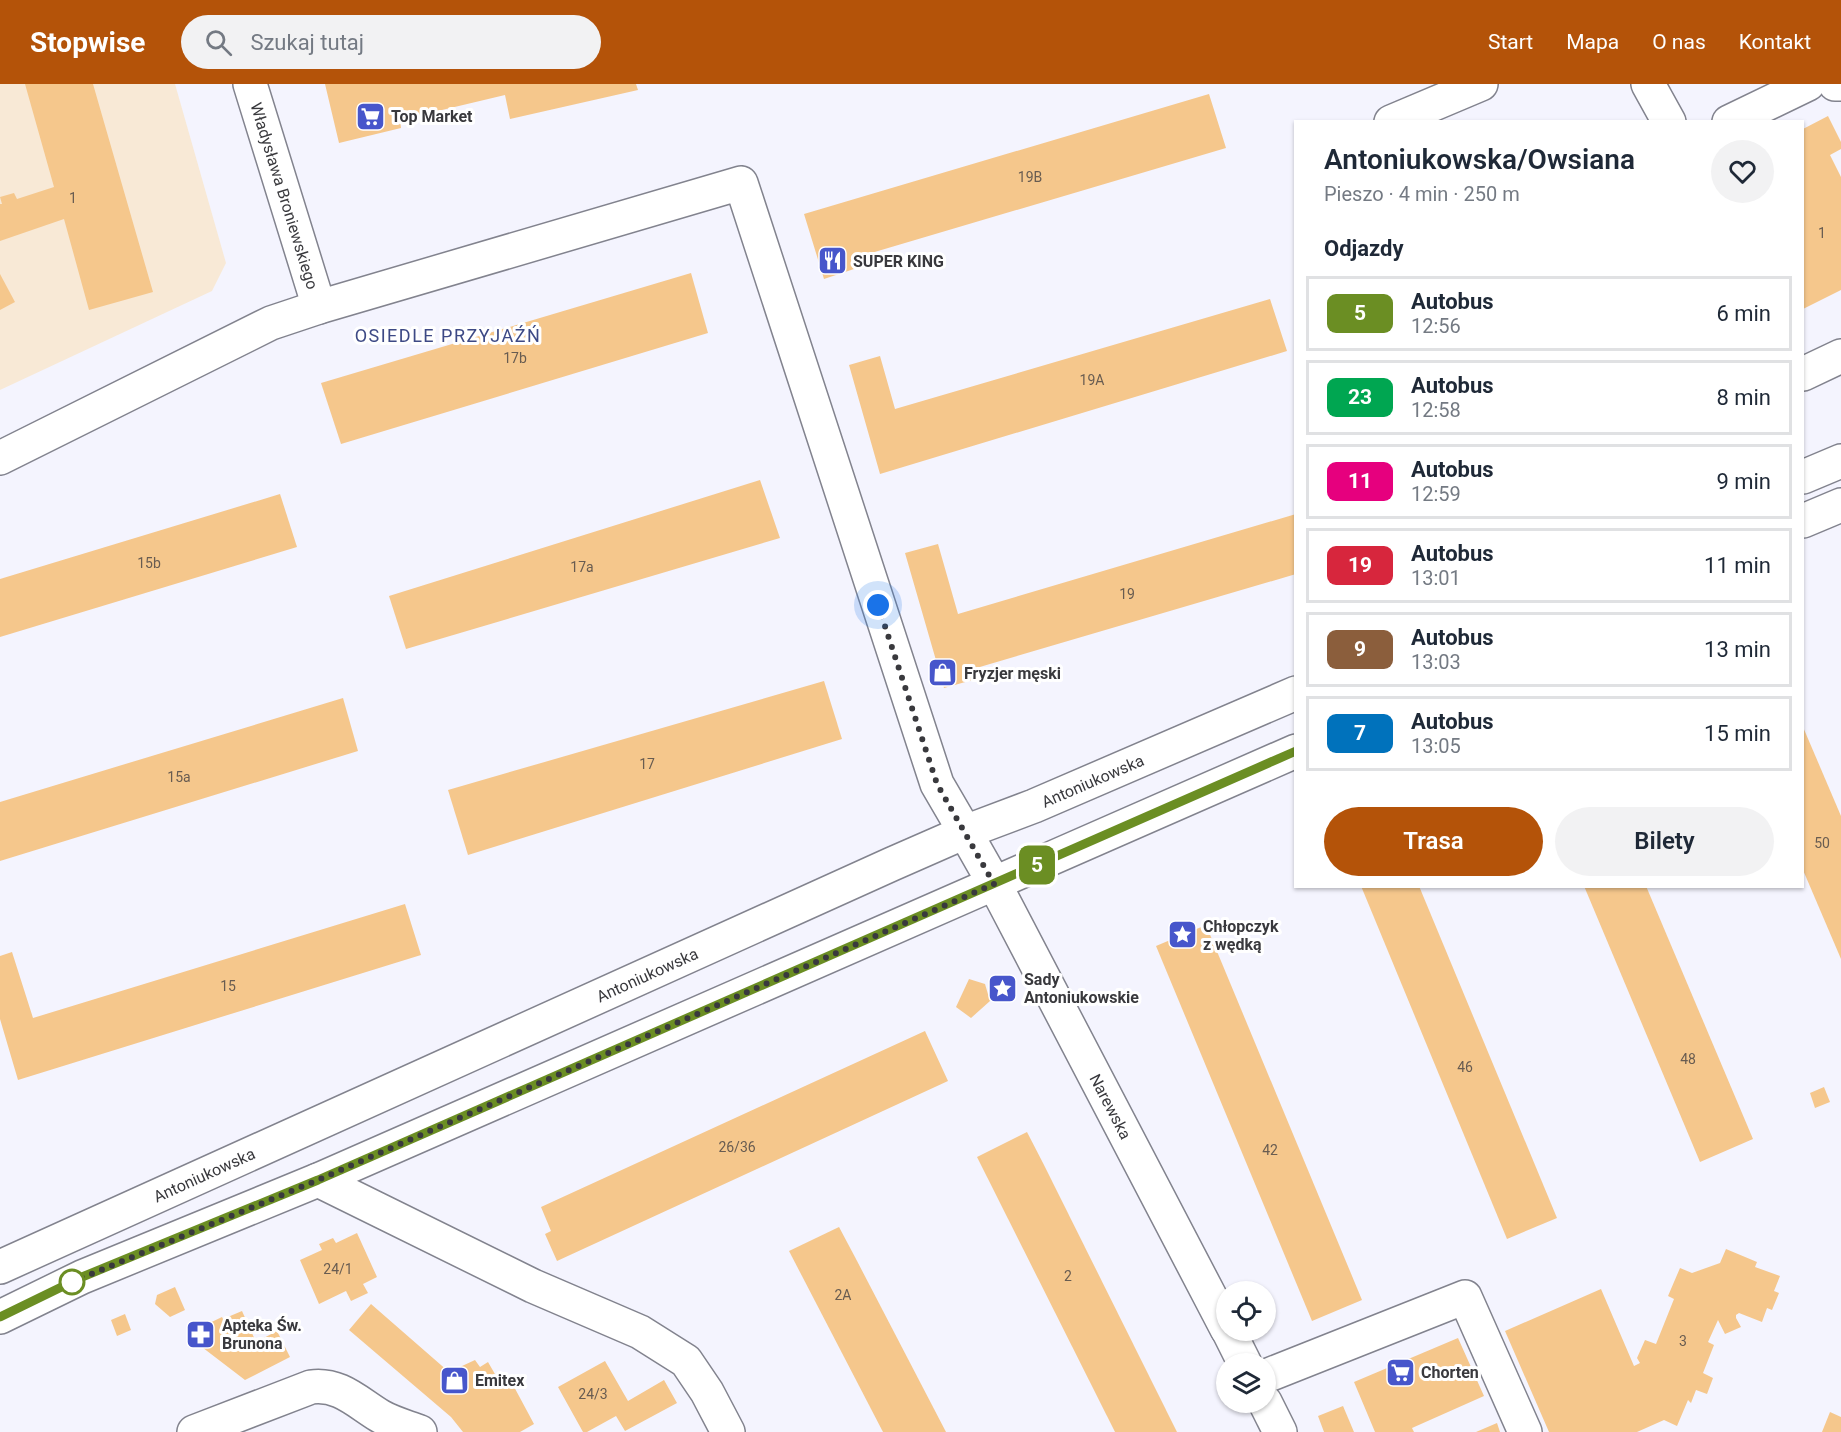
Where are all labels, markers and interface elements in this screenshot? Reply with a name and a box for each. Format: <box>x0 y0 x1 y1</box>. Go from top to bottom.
search box <box>181 15 601 69</box>
text: Stopwise <box>30 26 145 59</box>
icon: search <box>202 26 235 59</box>
text: Szukaj tutaj <box>250 30 364 55</box>
text: Start <box>1488 30 1533 54</box>
text: Mapa <box>1566 30 1619 54</box>
text: O nas <box>1652 30 1706 54</box>
text: Kontakt <box>1739 30 1811 54</box>
street label: Władysława Broniewskiego <box>247 100 322 291</box>
supermarket icon: Top Market <box>354 100 386 132</box>
place label: Top Market <box>391 107 473 126</box>
button: heart <box>1711 140 1774 203</box>
text: Antoniukowska/Owsiana <box>1324 143 1635 176</box>
house number: 19B <box>1018 169 1042 185</box>
text: Pieszo · 4 min · 250 m <box>1324 182 1520 206</box>
house number: 1 <box>69 190 77 206</box>
house number: 1 <box>1818 225 1826 241</box>
text: Odjazdy <box>1324 236 1404 261</box>
restaurant icon: SUPER KING <box>816 245 848 277</box>
place label: SUPER KING <box>853 252 944 271</box>
text: Autobus <box>1411 289 1494 314</box>
text: 5 <box>1354 301 1366 325</box>
text: 6 min <box>1716 301 1771 326</box>
text: 12:56 <box>1411 314 1461 338</box>
district label: OSIEDLE PRZYJAŹŃ <box>355 325 541 346</box>
house number: 17b <box>503 350 527 366</box>
house number: 19A <box>1080 372 1104 388</box>
text: Autobus <box>1411 373 1494 398</box>
text: 23 <box>1348 385 1372 409</box>
text: 8 min <box>1716 385 1771 410</box>
text: 12:58 <box>1411 398 1461 422</box>
text: Autobus <box>1411 457 1494 482</box>
text: 11 <box>1348 469 1372 493</box>
text: 9 min <box>1716 469 1771 494</box>
text: 12:59 <box>1411 482 1461 506</box>
text: Autobus <box>1411 541 1494 566</box>
text: 19 <box>1348 553 1372 577</box>
text: 11 min <box>1704 553 1771 578</box>
house number: 15b <box>137 555 161 571</box>
house number: 17a <box>570 559 594 575</box>
text: 13:01 <box>1411 566 1461 590</box>
house number: 19 <box>1119 586 1135 602</box>
your location <box>863 590 893 620</box>
text: Autobus <box>1411 625 1494 650</box>
text: 9 <box>1354 637 1366 661</box>
text: 13 min <box>1704 637 1771 662</box>
text: 13:03 <box>1411 650 1461 674</box>
shop icon: Fryzjer męski <box>927 657 959 689</box>
place label: Fryzjer męski <box>964 664 1061 683</box>
text: Autobus <box>1411 709 1494 734</box>
text: 7 <box>1354 721 1366 745</box>
text: 15 min <box>1704 721 1771 746</box>
text: 13:05 <box>1411 734 1461 758</box>
street label: Antoniukowska <box>1039 750 1147 811</box>
house number: 17 <box>639 756 655 772</box>
house number: 15a <box>167 769 191 785</box>
button: Trasa <box>1324 807 1543 876</box>
button: Bilety <box>1555 807 1774 876</box>
house number: 50 <box>1814 835 1830 851</box>
line badge: 5 <box>1018 846 1056 884</box>
text: 5 <box>1031 853 1043 877</box>
place label: Chłopczyk z wędką <box>1203 917 1279 954</box>
place icon: Chłopczyk z wędką <box>1166 919 1198 951</box>
street label: Antoniukowska <box>593 943 701 1006</box>
place label: Sady Antoniukowskie <box>1024 970 1139 1007</box>
place icon: Sady Antoniukowskie <box>987 972 1019 1004</box>
house number: 15 <box>220 978 236 994</box>
house number: 48 <box>1680 1051 1696 1067</box>
house number: 46 <box>1457 1059 1473 1075</box>
street label: Narewska <box>1086 1070 1136 1142</box>
house number: 26/36 <box>718 1139 756 1155</box>
house number: 42 <box>1262 1142 1278 1158</box>
street label: Antoniukowska <box>150 1144 258 1206</box>
house number: 24/1 <box>323 1261 353 1277</box>
house number: 2 <box>1064 1268 1072 1284</box>
unlabelled marker <box>59 1269 85 1295</box>
map controls <box>1216 1281 1276 1413</box>
button: locate <box>1216 1281 1276 1341</box>
house number: 2A <box>834 1287 852 1303</box>
place label: Apteka Św. Brunona <box>222 1316 302 1353</box>
pharmacy icon: Apteka Św. Brunona <box>185 1318 217 1350</box>
house number: 3 <box>1679 1333 1687 1349</box>
button: layers <box>1216 1353 1276 1413</box>
supermarket icon: Chorten <box>1384 1356 1416 1388</box>
place label: Chorten <box>1421 1363 1479 1382</box>
shop icon: Emitex <box>438 1364 470 1396</box>
place label: Emitex <box>475 1371 525 1390</box>
house number: 24/3 <box>578 1386 608 1402</box>

